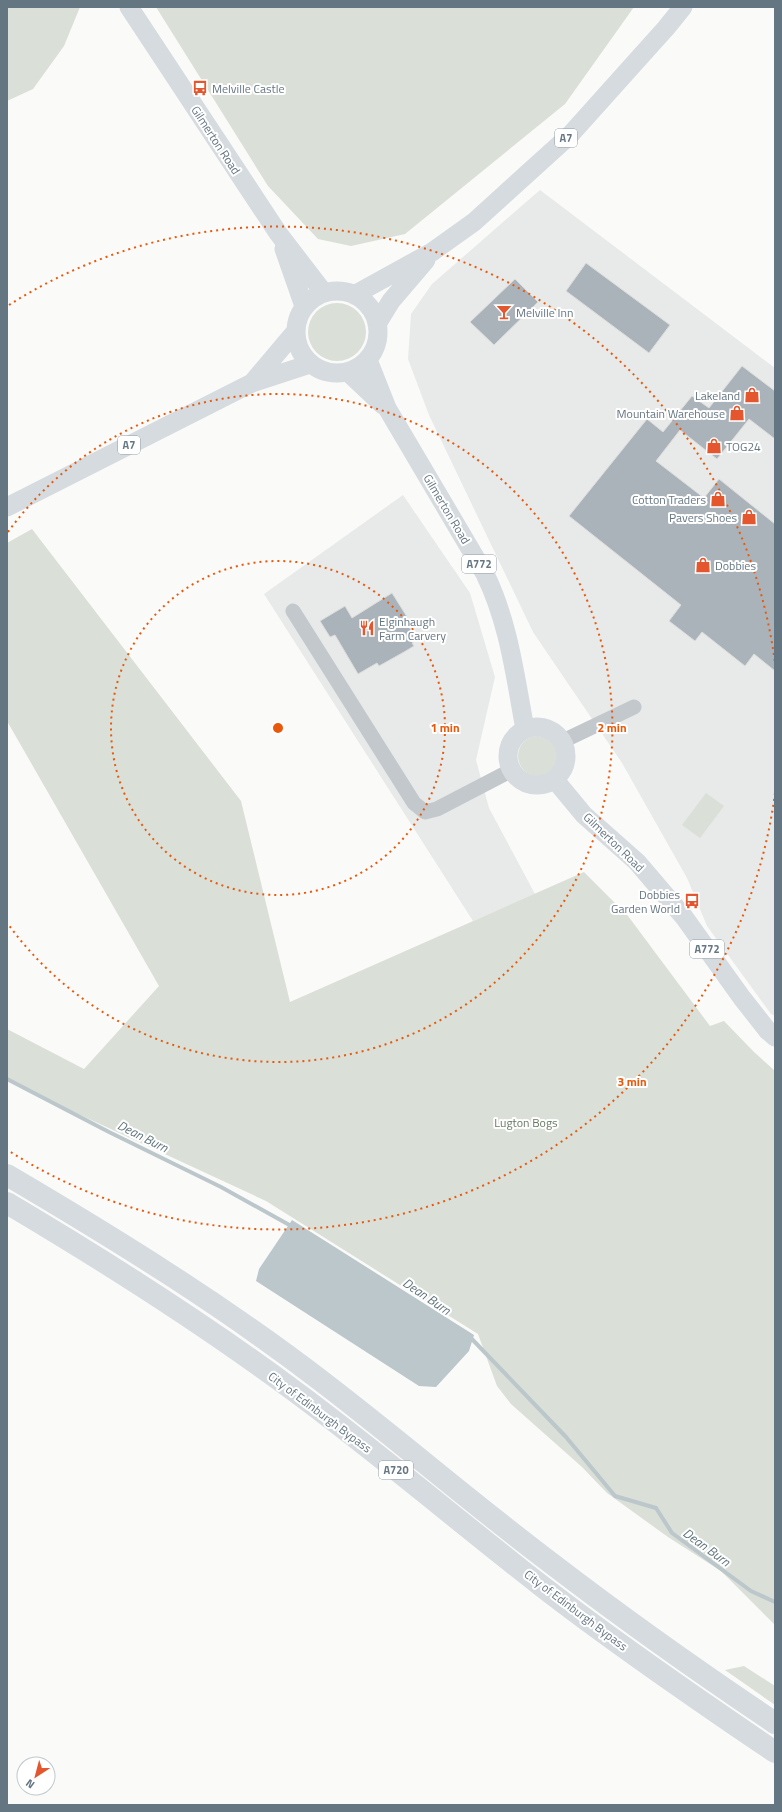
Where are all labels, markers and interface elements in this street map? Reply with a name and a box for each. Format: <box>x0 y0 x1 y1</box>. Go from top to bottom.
bus stop icon: Melville Castle <box>191 79 209 97</box>
place label: Melville Castle <box>212 79 285 98</box>
street label: Gilmerton Road <box>187 102 245 178</box>
road number: A7 <box>555 129 577 147</box>
bar icon: Melville Inn <box>495 303 513 321</box>
place label: Melville Inn <box>516 303 573 322</box>
place label: Lakeland <box>695 386 740 405</box>
shop icon: Lakeland <box>743 386 761 404</box>
place label: Mountain Warehouse <box>617 404 725 423</box>
shop icon: Mountain Warehouse <box>728 404 746 422</box>
road number: A7 <box>118 436 140 454</box>
shop icon: TOG24 <box>705 437 723 455</box>
place label: TOG24 <box>726 437 761 456</box>
street label: Gilmerton Road <box>419 470 475 548</box>
place label: Cotton Traders <box>632 490 706 509</box>
shop icon: Cotton Traders <box>709 490 727 508</box>
place label: Pavers Shoes <box>669 508 737 527</box>
shop icon: Pavers Shoes <box>740 508 758 526</box>
road number: A772 <box>462 555 496 573</box>
shop icon: Dobbies <box>694 556 712 574</box>
place label: Dobbies <box>715 556 756 575</box>
place label: Elginhaugh Farm Carvery <box>379 612 446 645</box>
restaurant icon: Elginhaugh Farm Carvery <box>358 619 376 637</box>
text: 1 min <box>430 718 460 737</box>
text: 2 min <box>597 718 627 737</box>
centre of rings <box>271 721 285 735</box>
street label: Gilmerton Road <box>579 808 649 876</box>
place label: Dobbies Garden World <box>611 885 680 918</box>
bus stop icon: Dobbies Garden World <box>683 892 701 910</box>
road number: A772 <box>690 940 724 958</box>
text: 3 min <box>617 1072 647 1091</box>
park label: Lugton Bogs <box>494 1113 558 1132</box>
water label: Dean Burn <box>114 1115 172 1157</box>
water label: Dean Burn <box>399 1273 456 1320</box>
street label: City of Edinburgh Bypass <box>264 1367 376 1458</box>
road number: A720 <box>379 1461 413 1479</box>
water label: Dean Burn <box>679 1523 735 1571</box>
street label: City of Edinburgh Bypass <box>520 1565 632 1656</box>
north arrow <box>16 1756 56 1796</box>
text: N <box>22 1775 38 1793</box>

